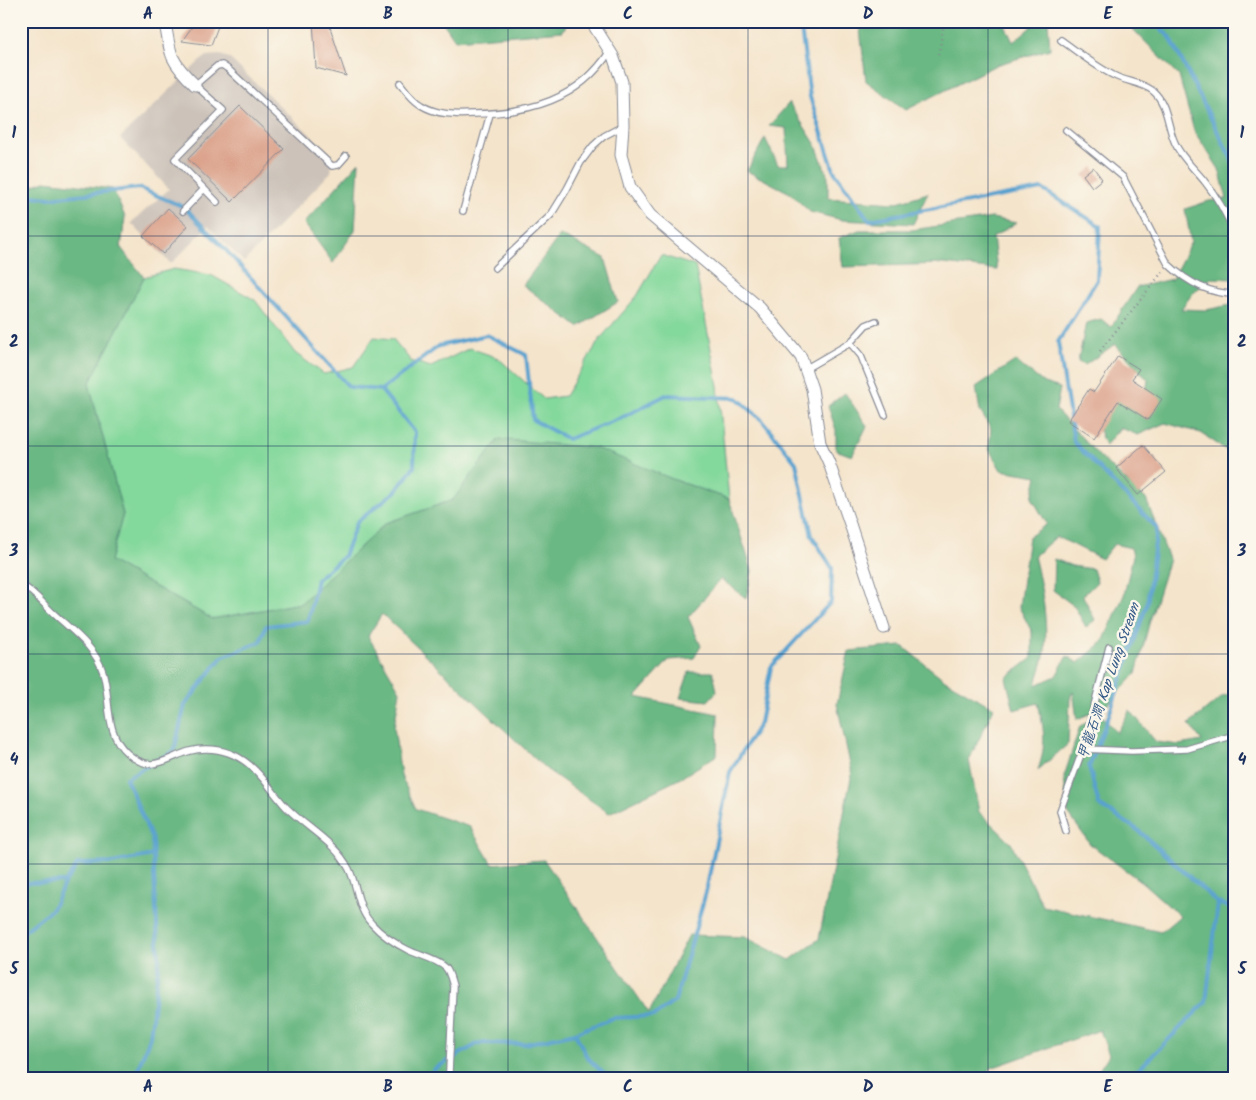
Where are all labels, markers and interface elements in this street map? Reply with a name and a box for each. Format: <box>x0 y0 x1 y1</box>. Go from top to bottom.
text: A <box>143 2 153 27</box>
text: B <box>383 2 393 27</box>
text: C <box>623 2 633 27</box>
text: D <box>863 2 874 27</box>
text: E <box>1104 2 1114 27</box>
text: 1 <box>12 121 17 146</box>
text: 1 <box>1240 121 1245 146</box>
text: 2 <box>9 330 19 355</box>
text: 2 <box>1237 330 1247 355</box>
text: 3 <box>9 539 19 564</box>
text: 3 <box>1237 539 1247 564</box>
water label: 甲龍石澗 Kap Lung Stream <box>1072 598 1147 763</box>
text: 4 <box>10 748 19 773</box>
text: 4 <box>1238 748 1247 773</box>
text: 5 <box>9 957 20 982</box>
text: 5 <box>1237 957 1248 982</box>
text: A <box>143 1075 153 1100</box>
text: B <box>383 1075 393 1100</box>
text: C <box>623 1075 633 1100</box>
text: D <box>863 1075 874 1100</box>
text: E <box>1104 1075 1114 1100</box>

